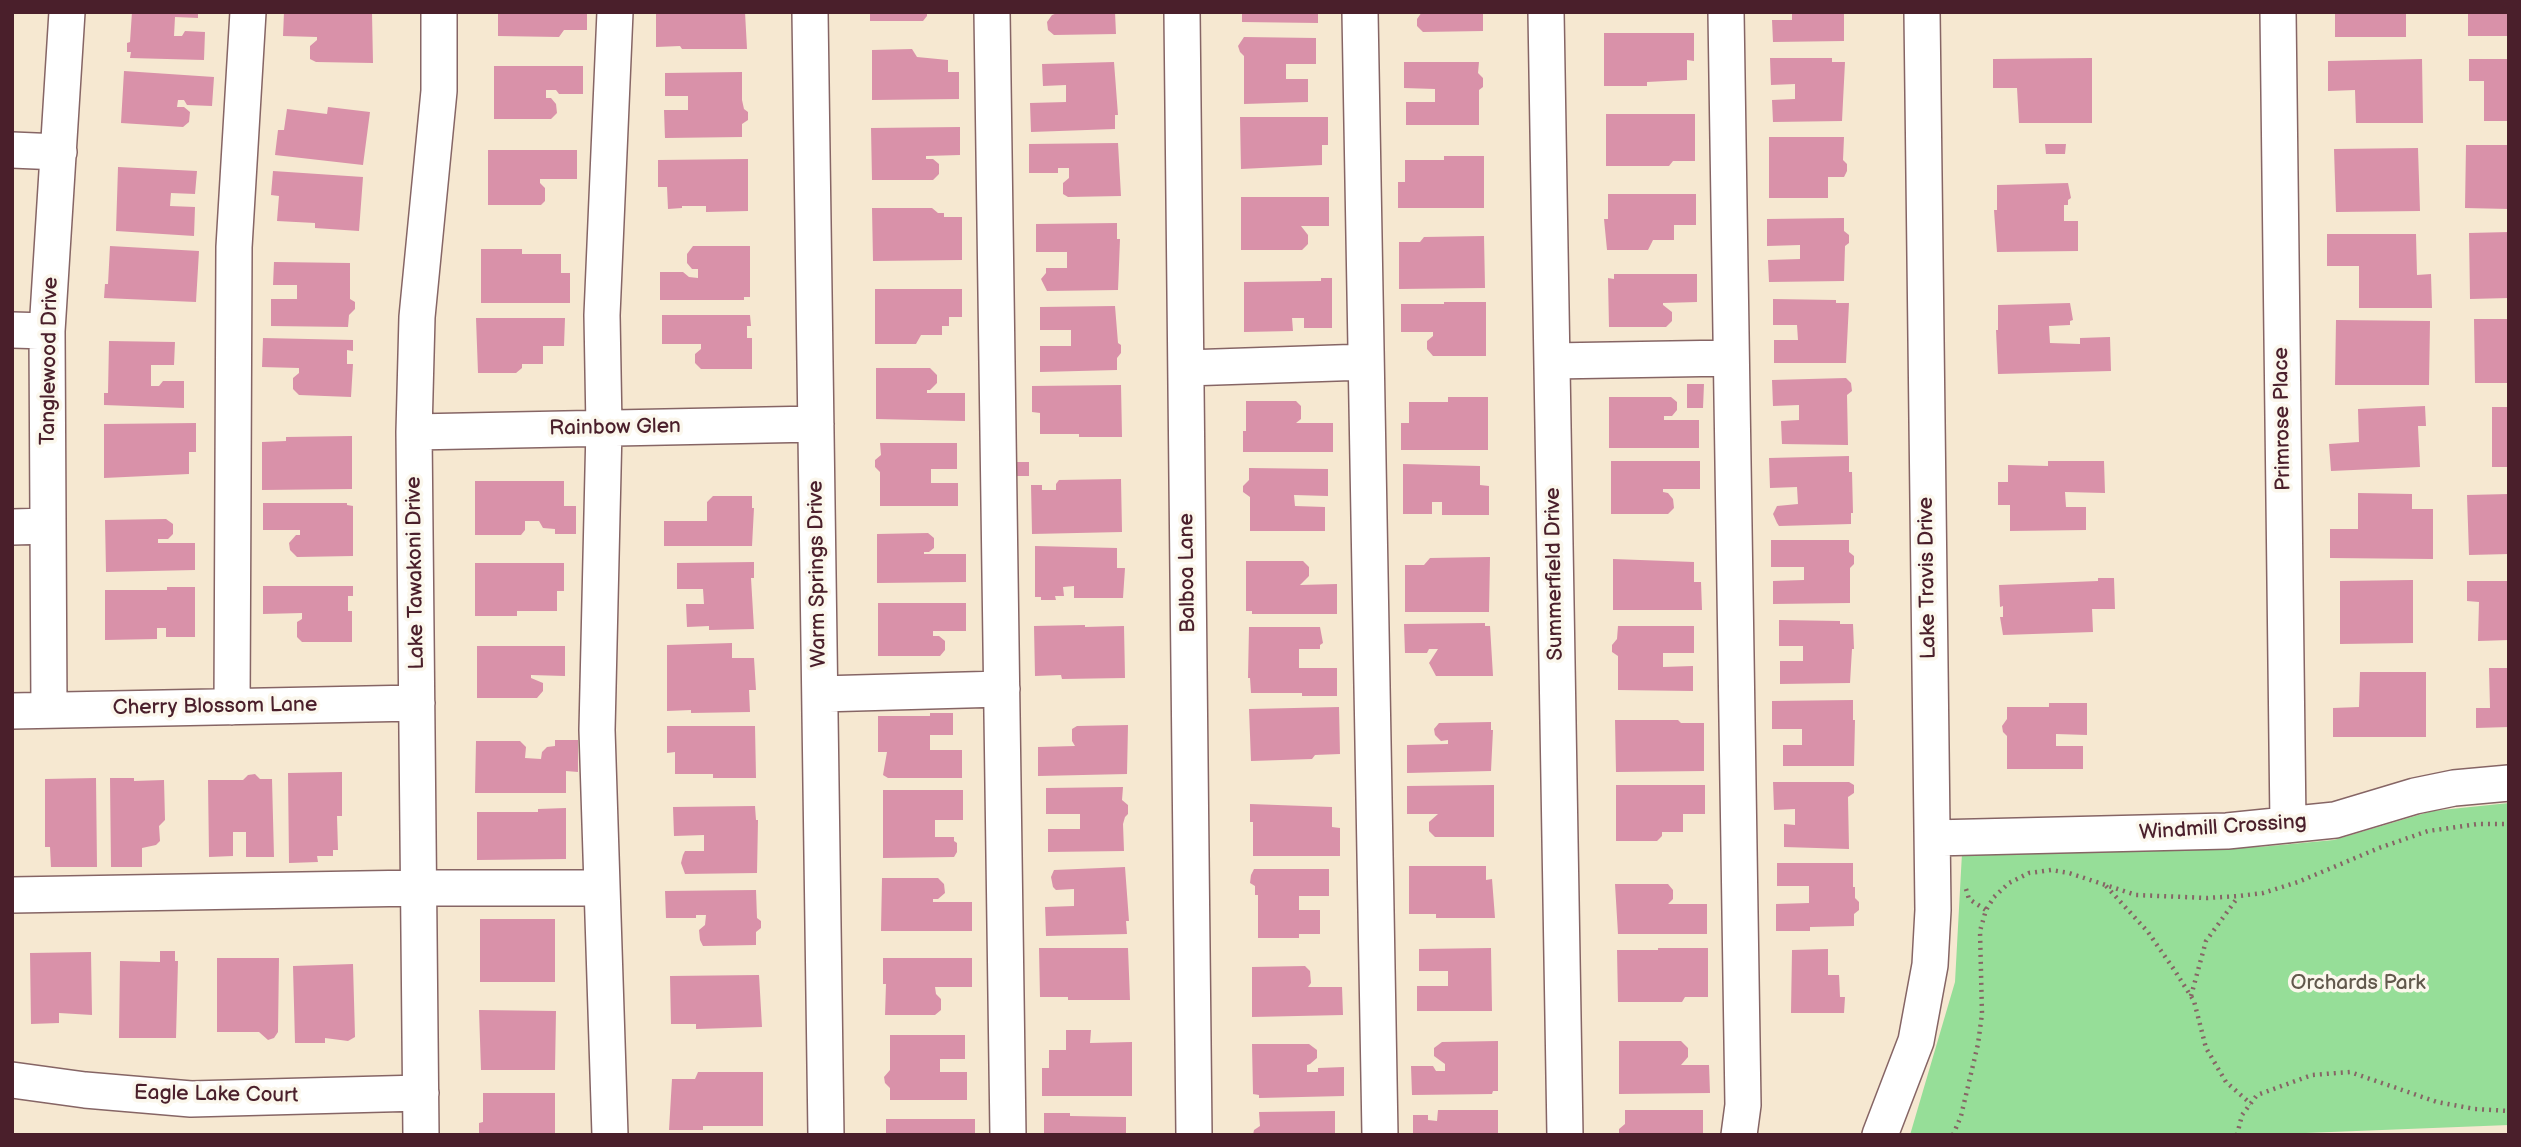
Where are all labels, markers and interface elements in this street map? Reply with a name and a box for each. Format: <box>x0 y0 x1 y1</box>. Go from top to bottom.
street label: Tanglewood Drive <box>36 277 64 445</box>
street label: Primrose Place <box>2269 347 2297 491</box>
street label: Rainbow Glen <box>549 414 681 442</box>
street label: Lake Tawakoni Drive <box>402 476 430 670</box>
street label: Warm Springs Drive <box>804 480 832 668</box>
street label: Summerfield Drive <box>1541 487 1569 661</box>
street label: Lake Travis Drive <box>1914 497 1942 659</box>
street label: Balboa Lane <box>1174 513 1202 633</box>
street label: Cherry Blossom Lane <box>112 693 318 721</box>
street label: Windmill Crossing <box>2138 810 2308 846</box>
park label: Orchards Park <box>2290 971 2426 997</box>
street label: Eagle Lake Court <box>134 1081 298 1109</box>

